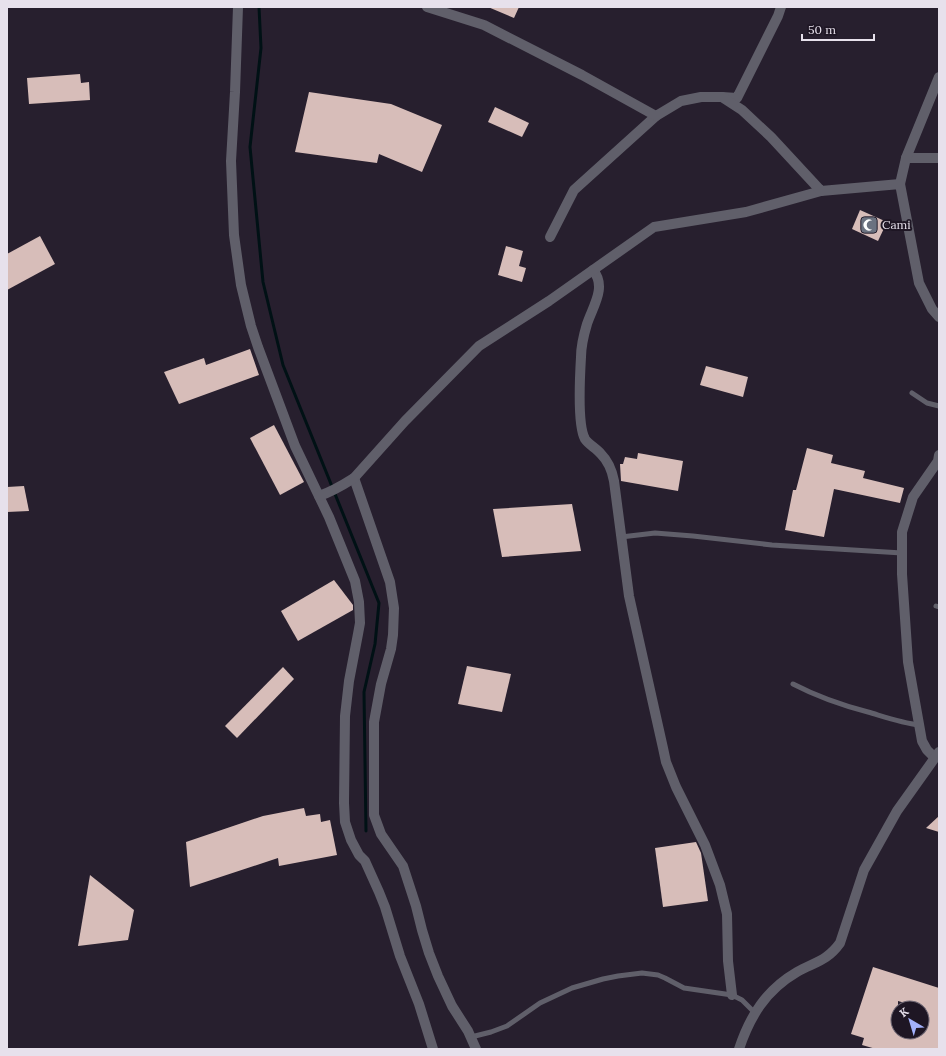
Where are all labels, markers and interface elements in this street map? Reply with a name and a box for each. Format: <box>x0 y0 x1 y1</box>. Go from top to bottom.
scale bar <box>802 16 874 42</box>
text: 50 m <box>808 22 836 37</box>
mosque icon: Cami <box>859 215 879 235</box>
place label: Cami <box>882 217 911 232</box>
north arrow <box>890 1000 930 1040</box>
text: K <box>896 1004 911 1020</box>

